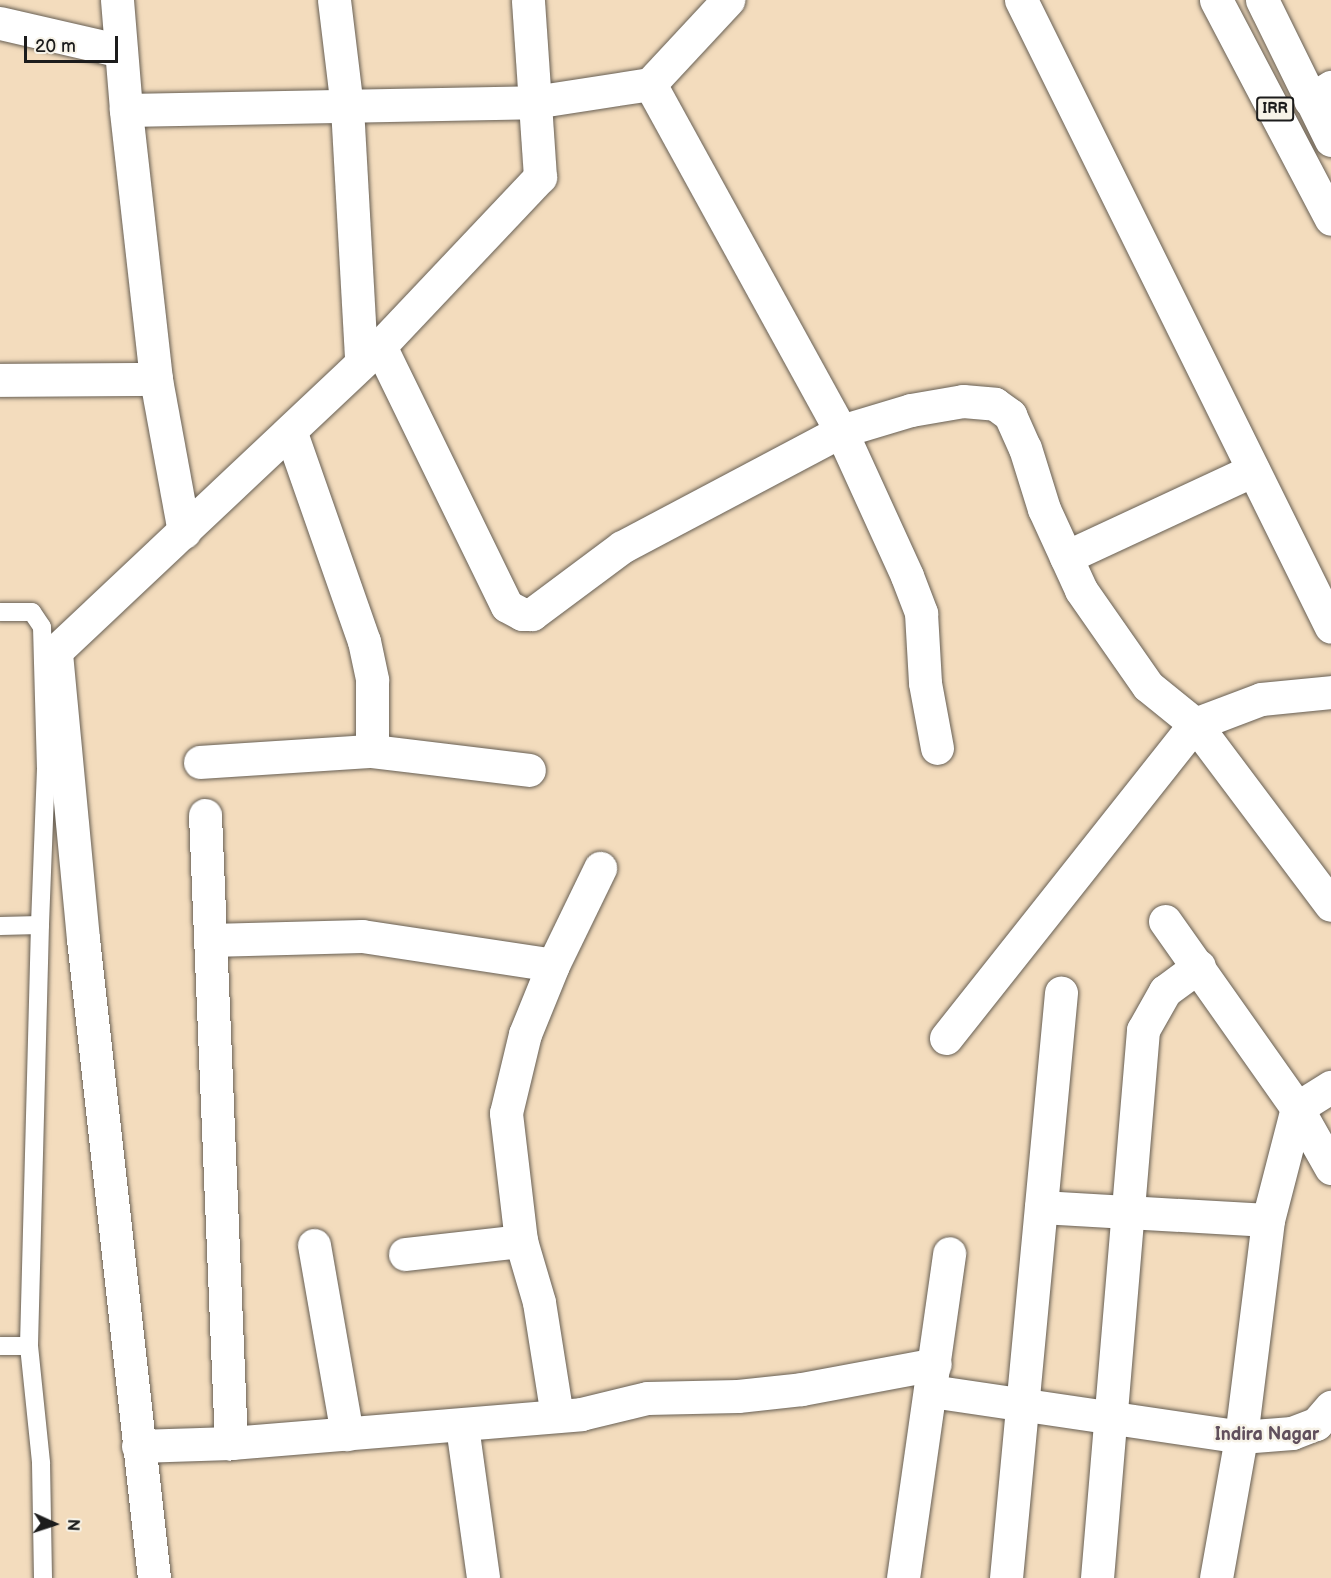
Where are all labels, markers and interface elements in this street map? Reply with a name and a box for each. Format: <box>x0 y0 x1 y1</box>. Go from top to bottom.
scale bar <box>27 24 122 62</box>
text: 20 m <box>35 36 76 57</box>
road number: IRR <box>1256 97 1294 121</box>
district label: Indira Nagar <box>1215 1424 1319 1446</box>
north arrow <box>24 1494 84 1554</box>
text: N <box>63 1518 82 1531</box>

